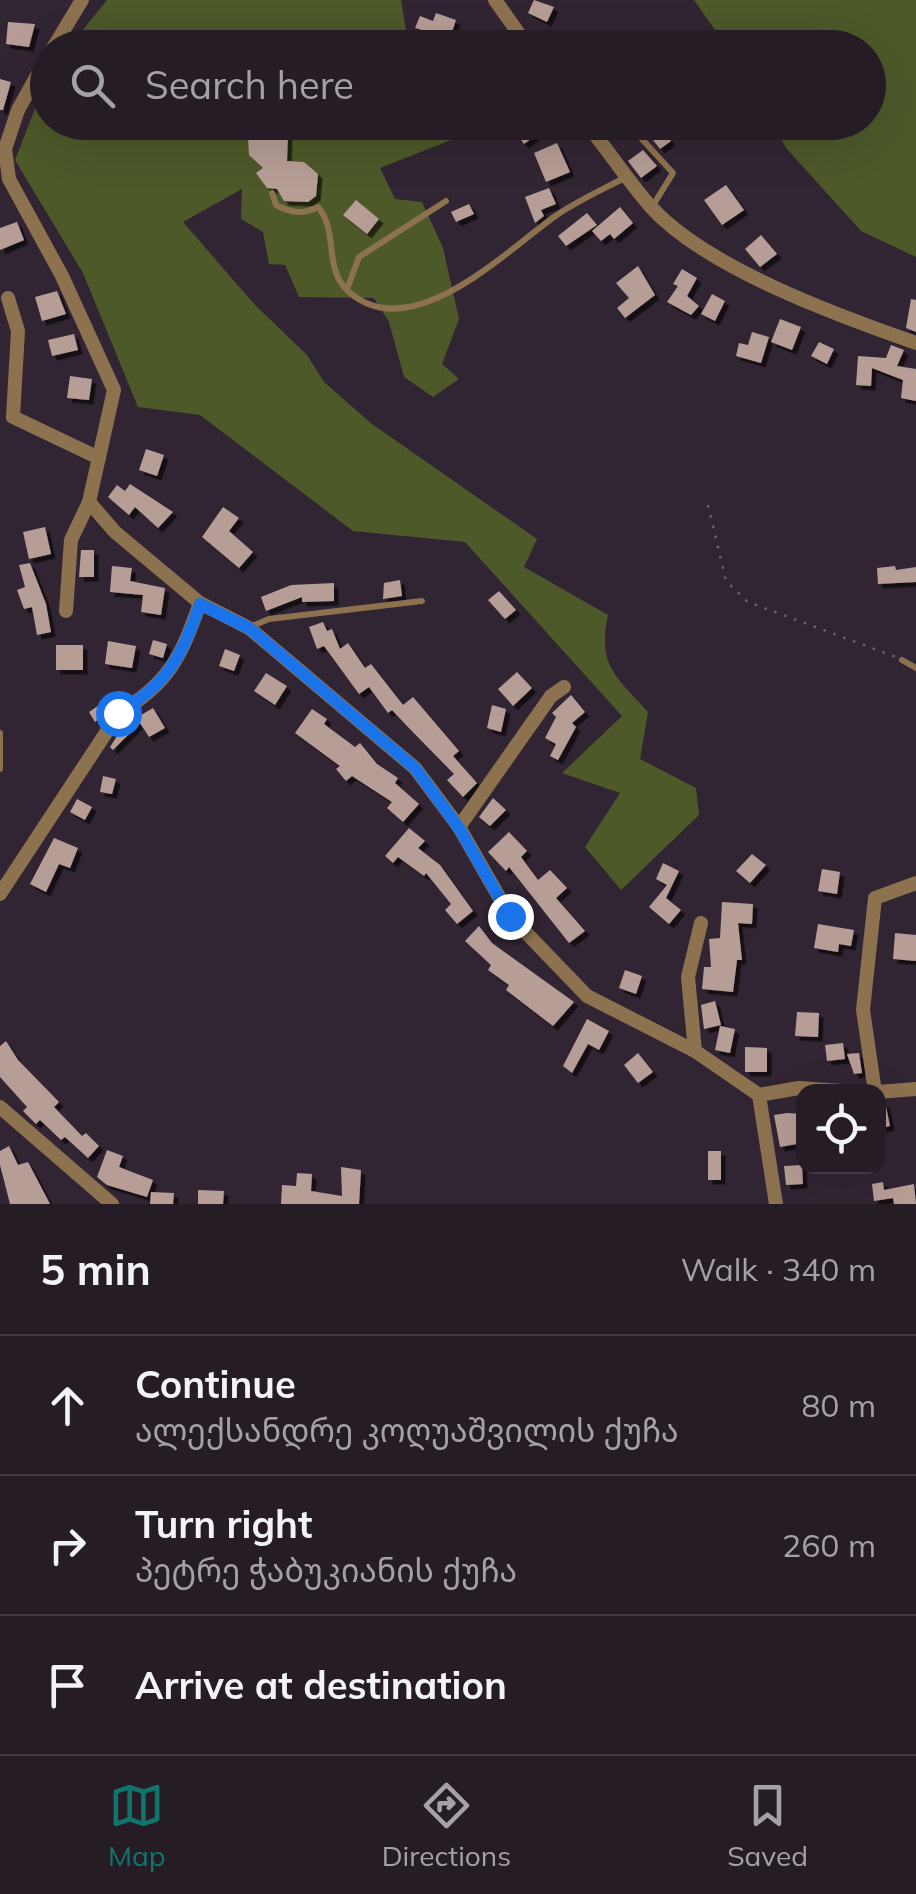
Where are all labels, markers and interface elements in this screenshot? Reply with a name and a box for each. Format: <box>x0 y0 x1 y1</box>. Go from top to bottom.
search box <box>30 30 886 140</box>
icon: search <box>65 58 120 113</box>
text: Search here <box>145 61 354 109</box>
route start <box>96 691 142 737</box>
route end <box>488 894 534 940</box>
map controls <box>796 1084 886 1174</box>
button: locate <box>796 1084 886 1174</box>
text: 5 min <box>40 1243 151 1296</box>
text: Walk · 340 m <box>681 1249 876 1289</box>
text: Continue <box>135 1360 296 1408</box>
icon: ahead <box>40 1378 95 1433</box>
text: 80 m <box>801 1385 876 1425</box>
text: ალექსანდრე კოღუაშვილის ქუჩა <box>135 1410 679 1450</box>
text: Turn right <box>135 1500 312 1548</box>
icon: right <box>40 1518 95 1573</box>
text: 260 m <box>782 1525 876 1565</box>
text: პეტრე ჭაბუკიანის ქუჩა <box>135 1550 517 1590</box>
icon: arrive <box>40 1658 95 1713</box>
text: Arrive at destination <box>135 1661 507 1709</box>
tab: Map <box>108 1778 166 1873</box>
tab: Directions <box>382 1778 511 1873</box>
tab: Saved <box>727 1778 808 1873</box>

